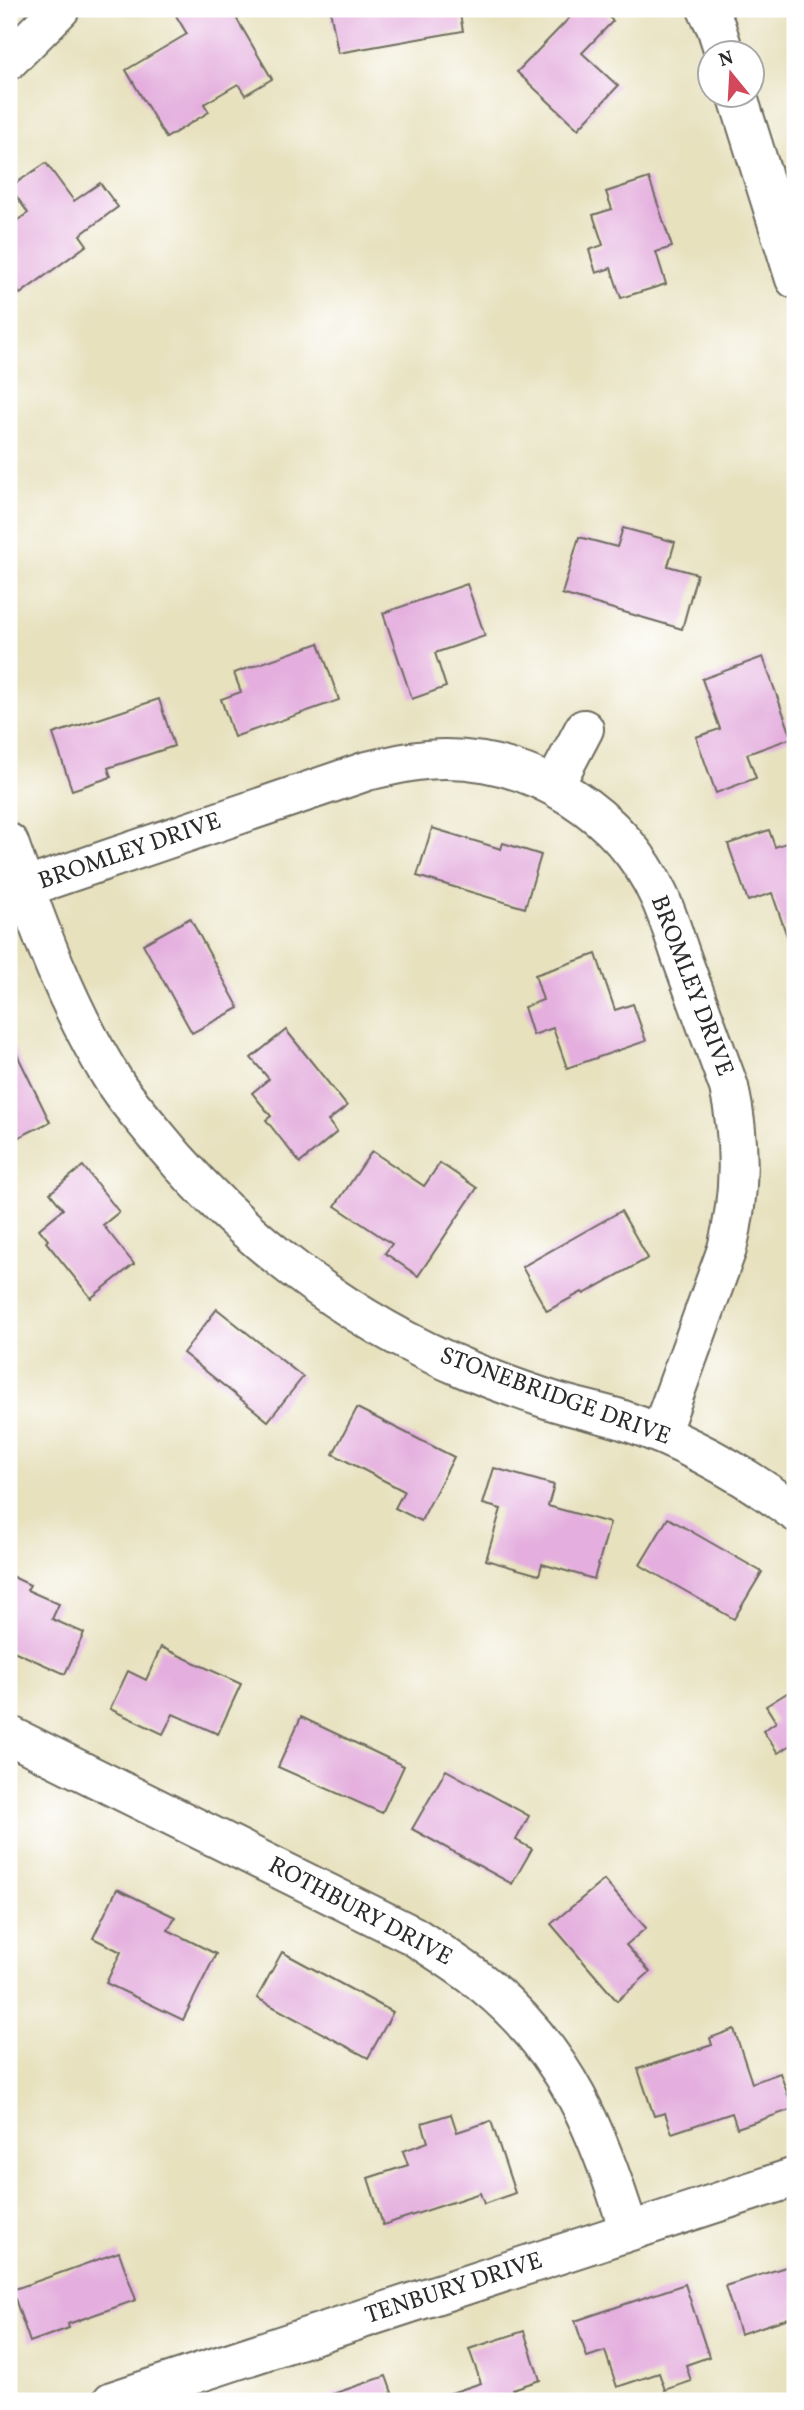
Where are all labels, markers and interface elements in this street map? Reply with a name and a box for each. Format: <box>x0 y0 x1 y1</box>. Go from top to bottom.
north arrow <box>696 38 766 108</box>
text: N <box>716 45 737 74</box>
street label: BROMLEY DRIVE <box>34 805 226 899</box>
street label: BROMLEY DRIVE <box>641 891 741 1081</box>
street label: STONEBRIDGE DRIVE <box>435 1339 675 1455</box>
street label: ROTHBURY DRIVE <box>262 1849 458 1975</box>
street label: TENBURY DRIVE <box>361 2244 547 2334</box>

